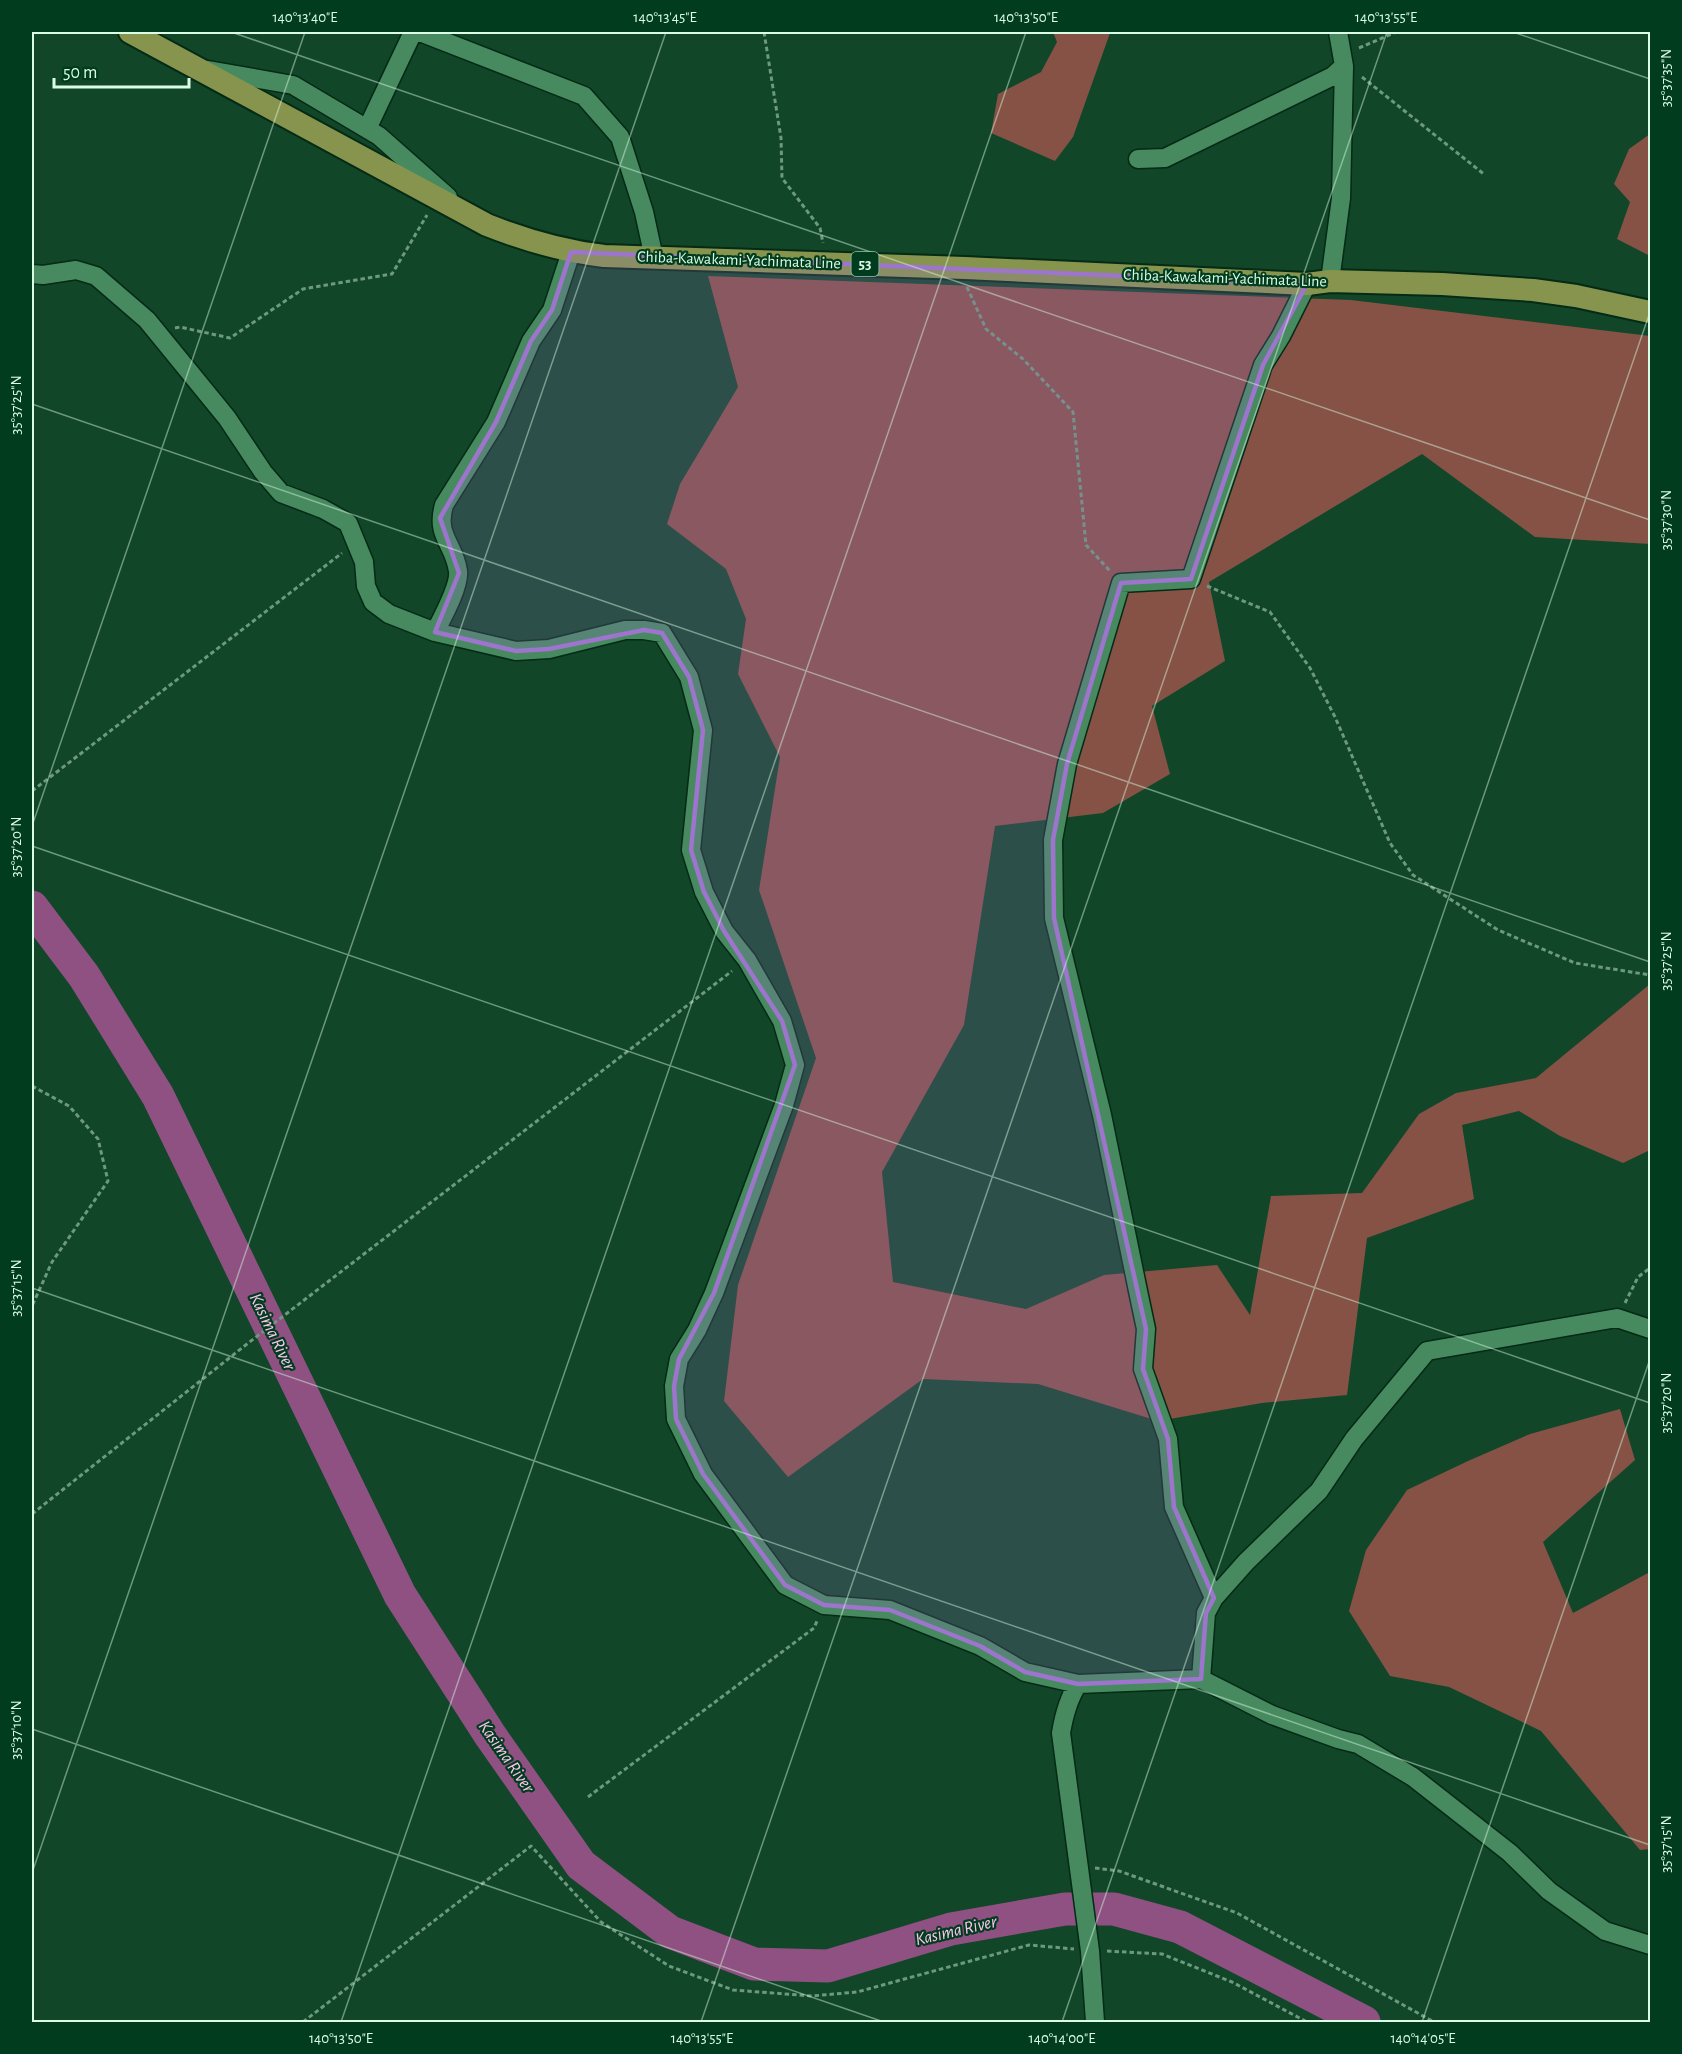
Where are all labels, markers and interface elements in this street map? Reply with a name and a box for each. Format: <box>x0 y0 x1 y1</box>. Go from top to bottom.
text: 140°13'40"E <box>272 10 338 25</box>
text: 140°13'45"E <box>633 10 697 25</box>
text: 140°13'50"E <box>994 10 1058 25</box>
text: 140°13'55"E <box>1355 10 1417 25</box>
text: 35°37'35"N <box>1659 49 1674 107</box>
scale bar <box>54 51 189 89</box>
text: 50 m <box>63 64 97 82</box>
street label: Chiba-Kawakami-Yachimata Line <box>637 248 841 272</box>
road number: 53 <box>852 252 878 276</box>
street label: Chiba-Kawakami-Yachimata Line <box>1123 266 1327 290</box>
text: 35°37'25"N <box>9 375 24 435</box>
text: 35°37'30"N <box>1659 490 1674 550</box>
text: 35°37'20"N <box>9 817 24 877</box>
text: 35°37'25"N <box>1659 931 1674 991</box>
text: 35°37'15"N <box>9 1259 24 1317</box>
water label: Kasima River <box>246 1291 299 1374</box>
text: 35°37'20"N <box>1659 1373 1674 1433</box>
text: 35°37'10"N <box>9 1700 24 1760</box>
water label: Kasima River <box>475 1718 538 1797</box>
text: 35°37'15"N <box>1659 1815 1674 1873</box>
water label: Kasima River <box>913 1913 1000 1949</box>
text: 140°13'50"E <box>309 2031 373 2046</box>
text: 140°13'55"E <box>671 2031 733 2046</box>
text: 140°14'00"E <box>1029 2031 1095 2046</box>
text: 140°14'05"E <box>1390 2031 1456 2046</box>

